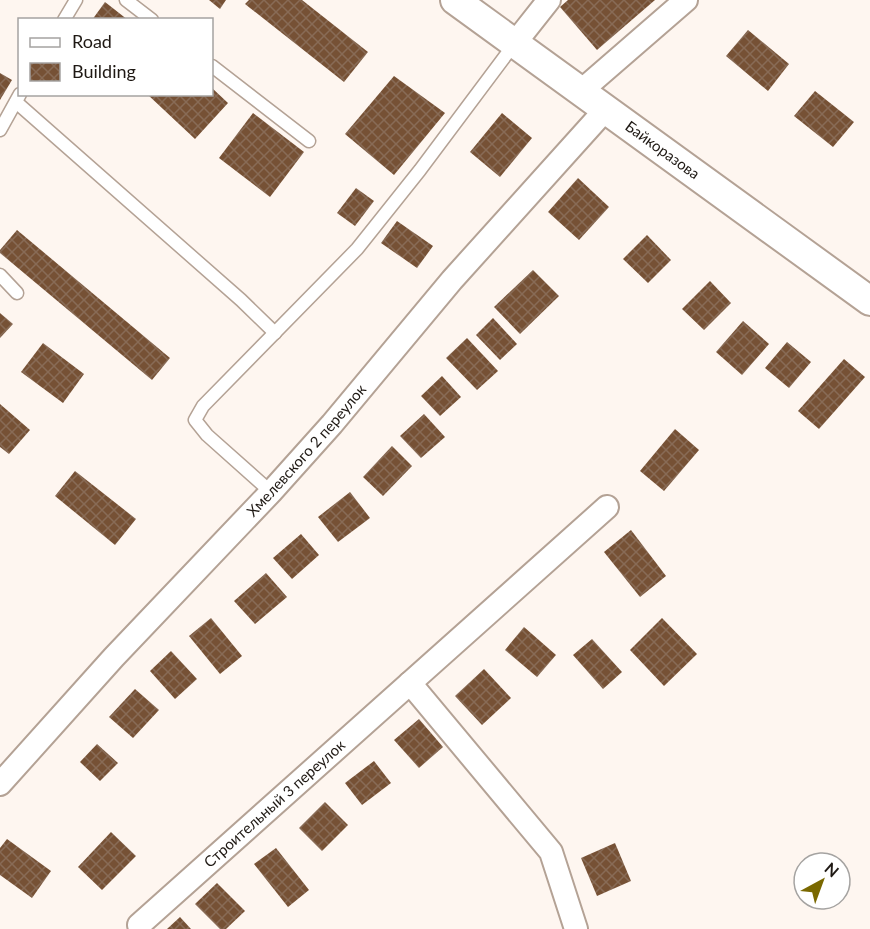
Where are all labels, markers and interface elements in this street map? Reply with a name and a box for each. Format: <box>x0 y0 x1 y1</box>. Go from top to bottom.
legend <box>18 18 213 96</box>
text: Road <box>72 30 112 52</box>
text: Building <box>72 60 136 82</box>
street label: Байкоразова <box>622 117 703 182</box>
street label: Хмелевского 2 переулок <box>243 380 369 520</box>
street label: Строительный 3 переулок <box>200 735 348 871</box>
north arrow <box>792 851 852 911</box>
text: N <box>821 858 843 881</box>

